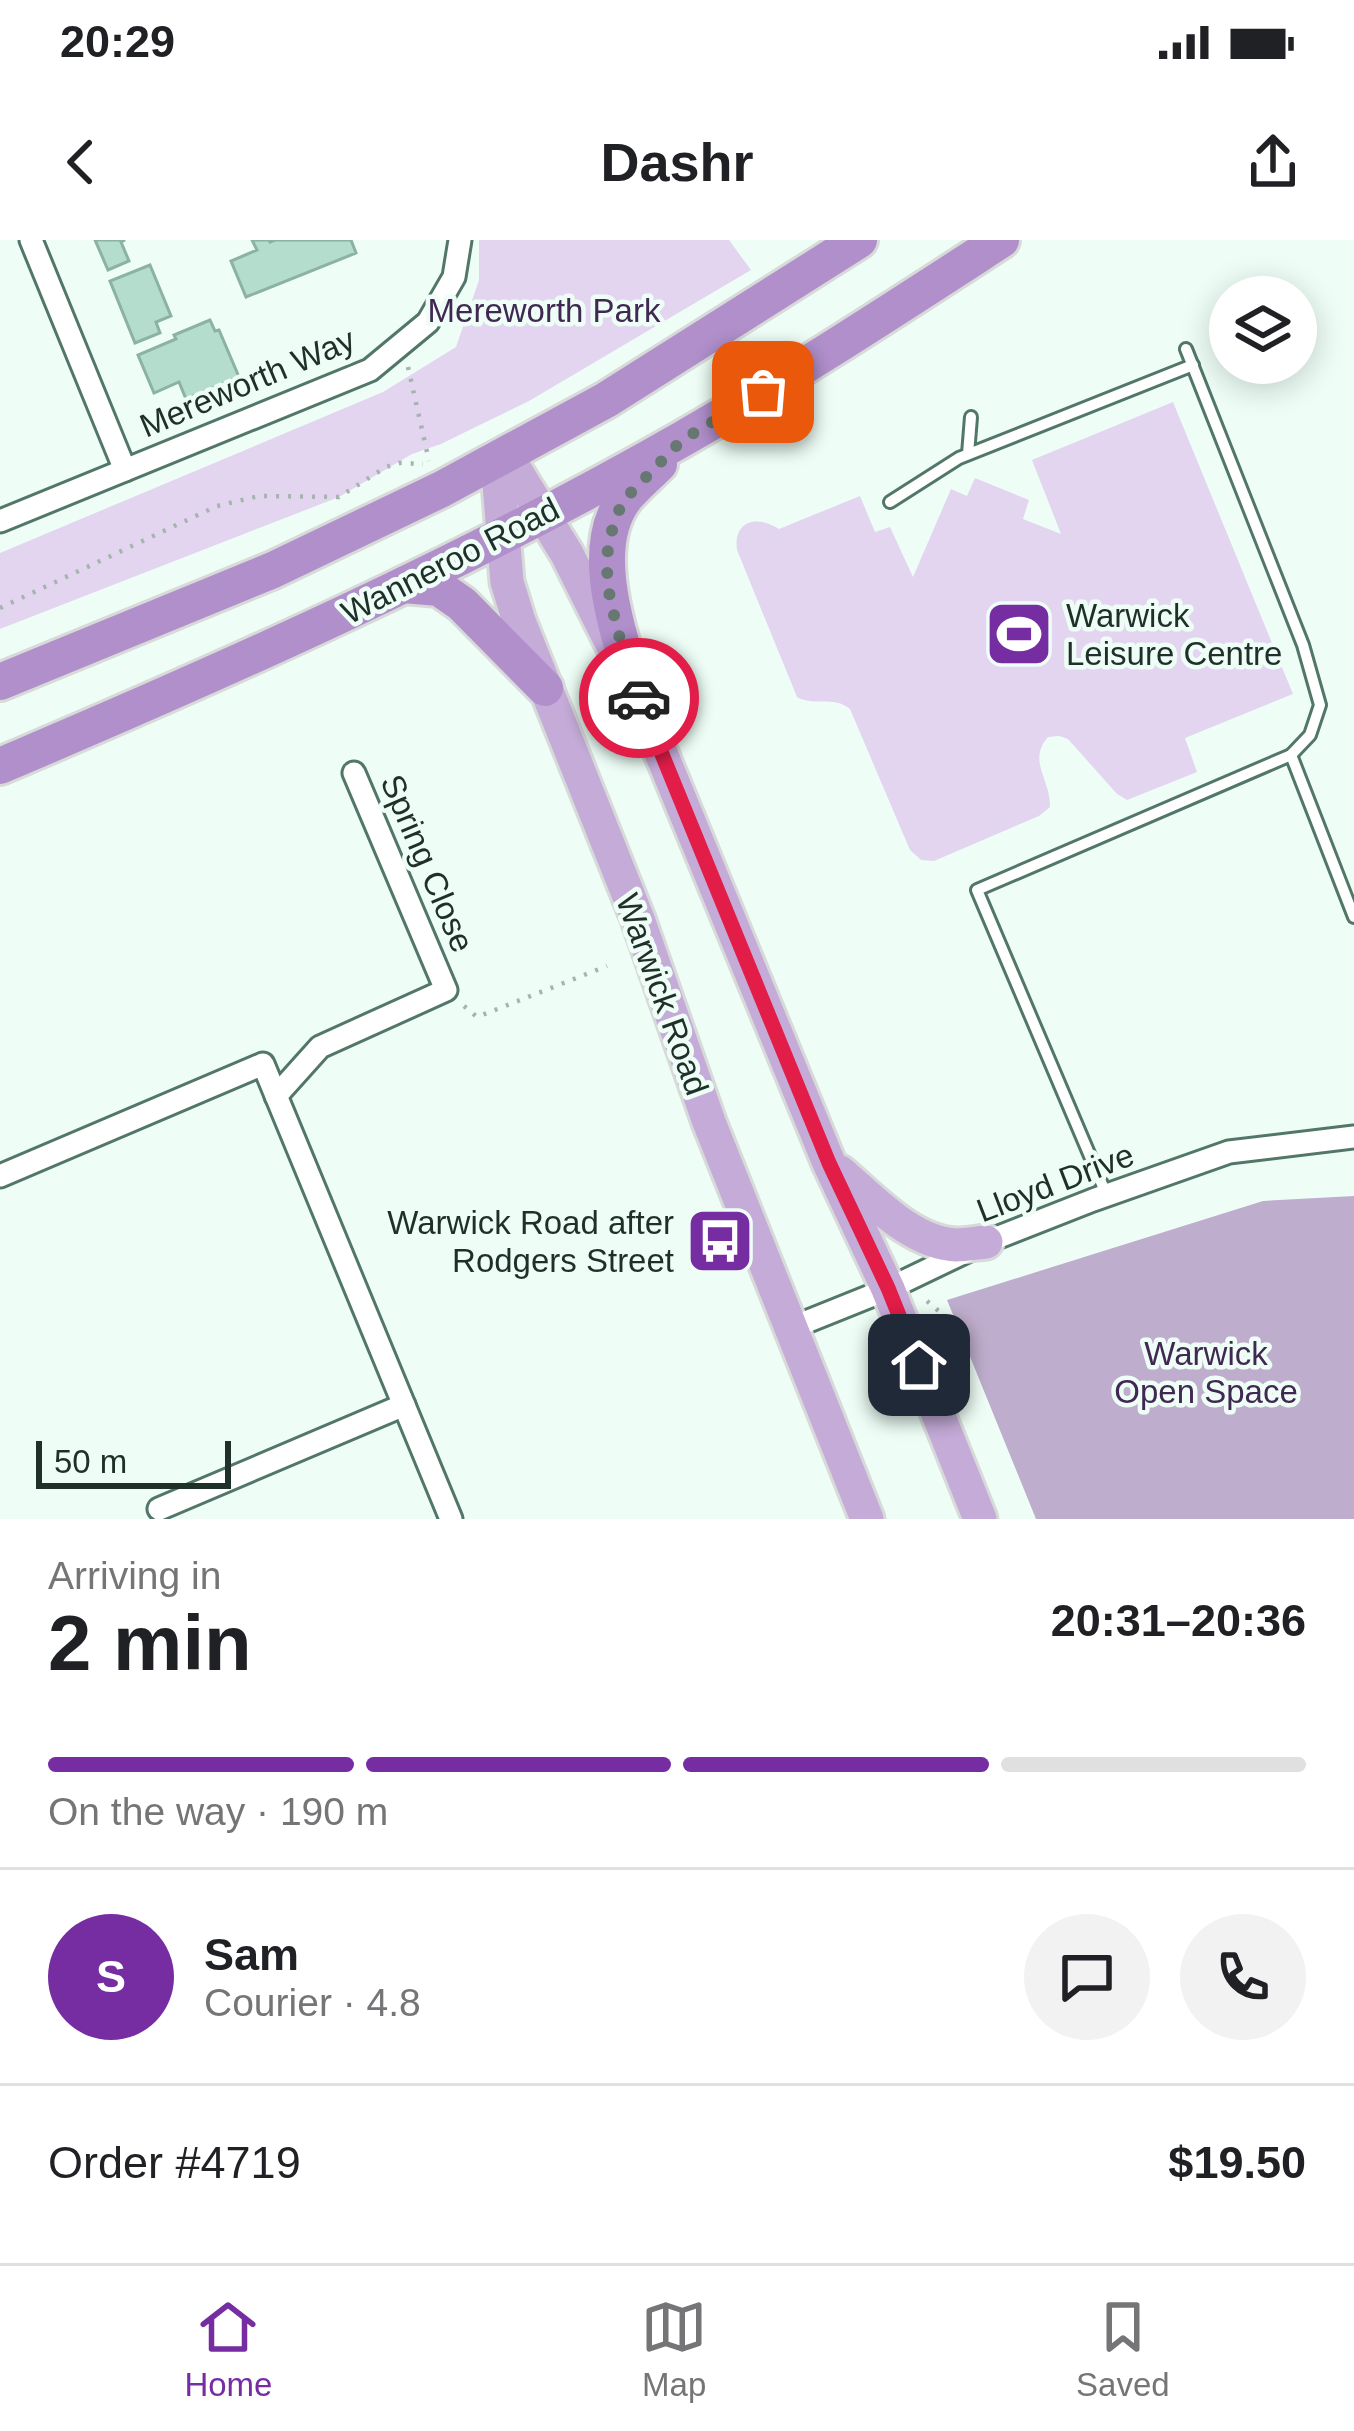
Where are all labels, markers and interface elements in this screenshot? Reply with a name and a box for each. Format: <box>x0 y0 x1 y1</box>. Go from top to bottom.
text: 20:29 <box>60 16 175 67</box>
icon: back <box>48 129 114 195</box>
icon: share <box>1240 129 1306 195</box>
text: Dashr <box>600 132 754 192</box>
map controls <box>1209 276 1317 384</box>
button: layers <box>1209 276 1317 384</box>
park label: Mereworth Park <box>428 292 661 329</box>
street label: Mereworth Way <box>134 320 361 444</box>
pin <box>712 341 814 443</box>
icon: bag <box>730 359 796 425</box>
street label: Wanneroo Road <box>335 490 565 631</box>
place label: Warwick Leisure Centre <box>1066 597 1282 672</box>
sports icon: Warwick Leisure Centre <box>984 599 1054 669</box>
courier <box>579 638 699 758</box>
icon: car <box>606 665 672 731</box>
street label: Spring Close <box>374 769 481 957</box>
street label: Warwick Road <box>609 888 716 1100</box>
street label: Lloyd Drive <box>971 1136 1139 1229</box>
place label: Warwick Road after Rodgers Street <box>387 1204 674 1279</box>
bus stop icon: Warwick Road after Rodgers Street <box>685 1206 755 1276</box>
pin <box>868 1314 970 1416</box>
icon: home <box>886 1332 952 1398</box>
park label: Warwick Open Space <box>1114 1335 1298 1410</box>
scale bar <box>36 1435 231 1488</box>
text: 50 m <box>54 1443 127 1480</box>
text: Arriving in <box>48 1554 221 1597</box>
text: 20:31–20:36 <box>1051 1595 1306 1646</box>
text: 2 min <box>48 1599 252 1687</box>
text: On the way · 190 m <box>48 1790 388 1833</box>
button: chat <box>1024 1914 1150 2040</box>
button: phone <box>1180 1914 1306 2040</box>
text: Sam <box>204 1929 299 1980</box>
text: S <box>96 1951 126 2002</box>
text: Courier · 4.8 <box>204 1981 421 2024</box>
text: Order #4719 <box>48 2137 301 2188</box>
text: $19.50 <box>1168 2137 1306 2188</box>
tab: Home <box>184 2294 272 2404</box>
tab: Map <box>641 2294 707 2404</box>
tab: Saved <box>1076 2294 1170 2404</box>

